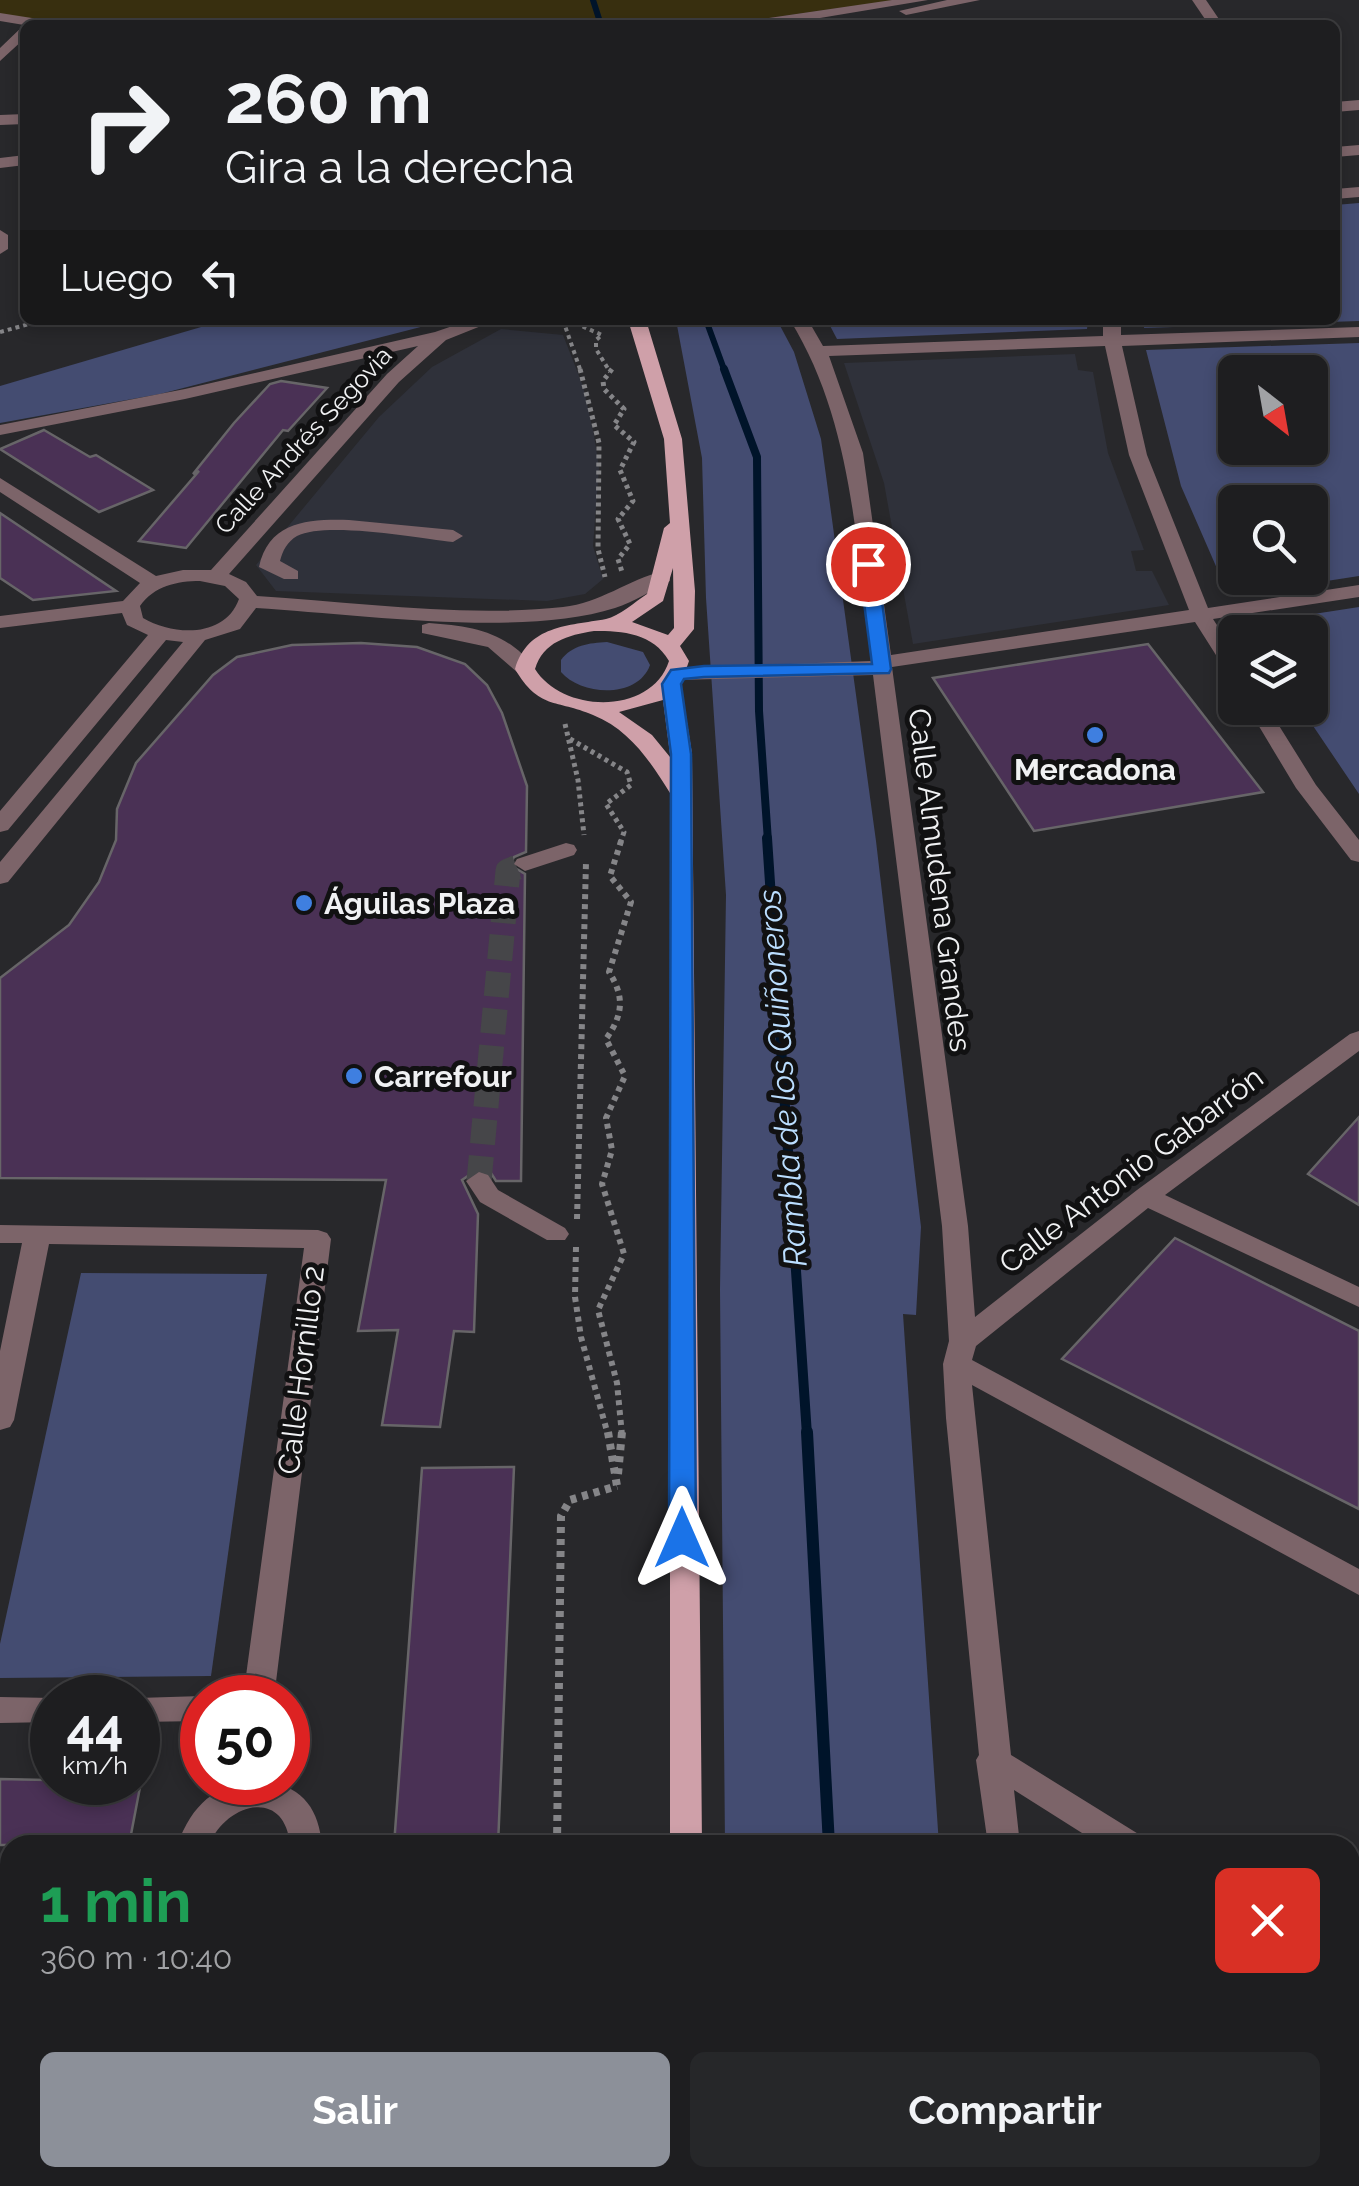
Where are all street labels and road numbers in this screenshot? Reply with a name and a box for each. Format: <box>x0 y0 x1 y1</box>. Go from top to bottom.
street label: Calle Andrés Segovia <box>208 340 398 540</box>
street label: Calle Almudena Grandes <box>902 706 978 1054</box>
street label: Calle Antonio Gabarrón <box>992 1059 1270 1281</box>
street label: Calle Hornillo 2 <box>271 1264 331 1476</box>

